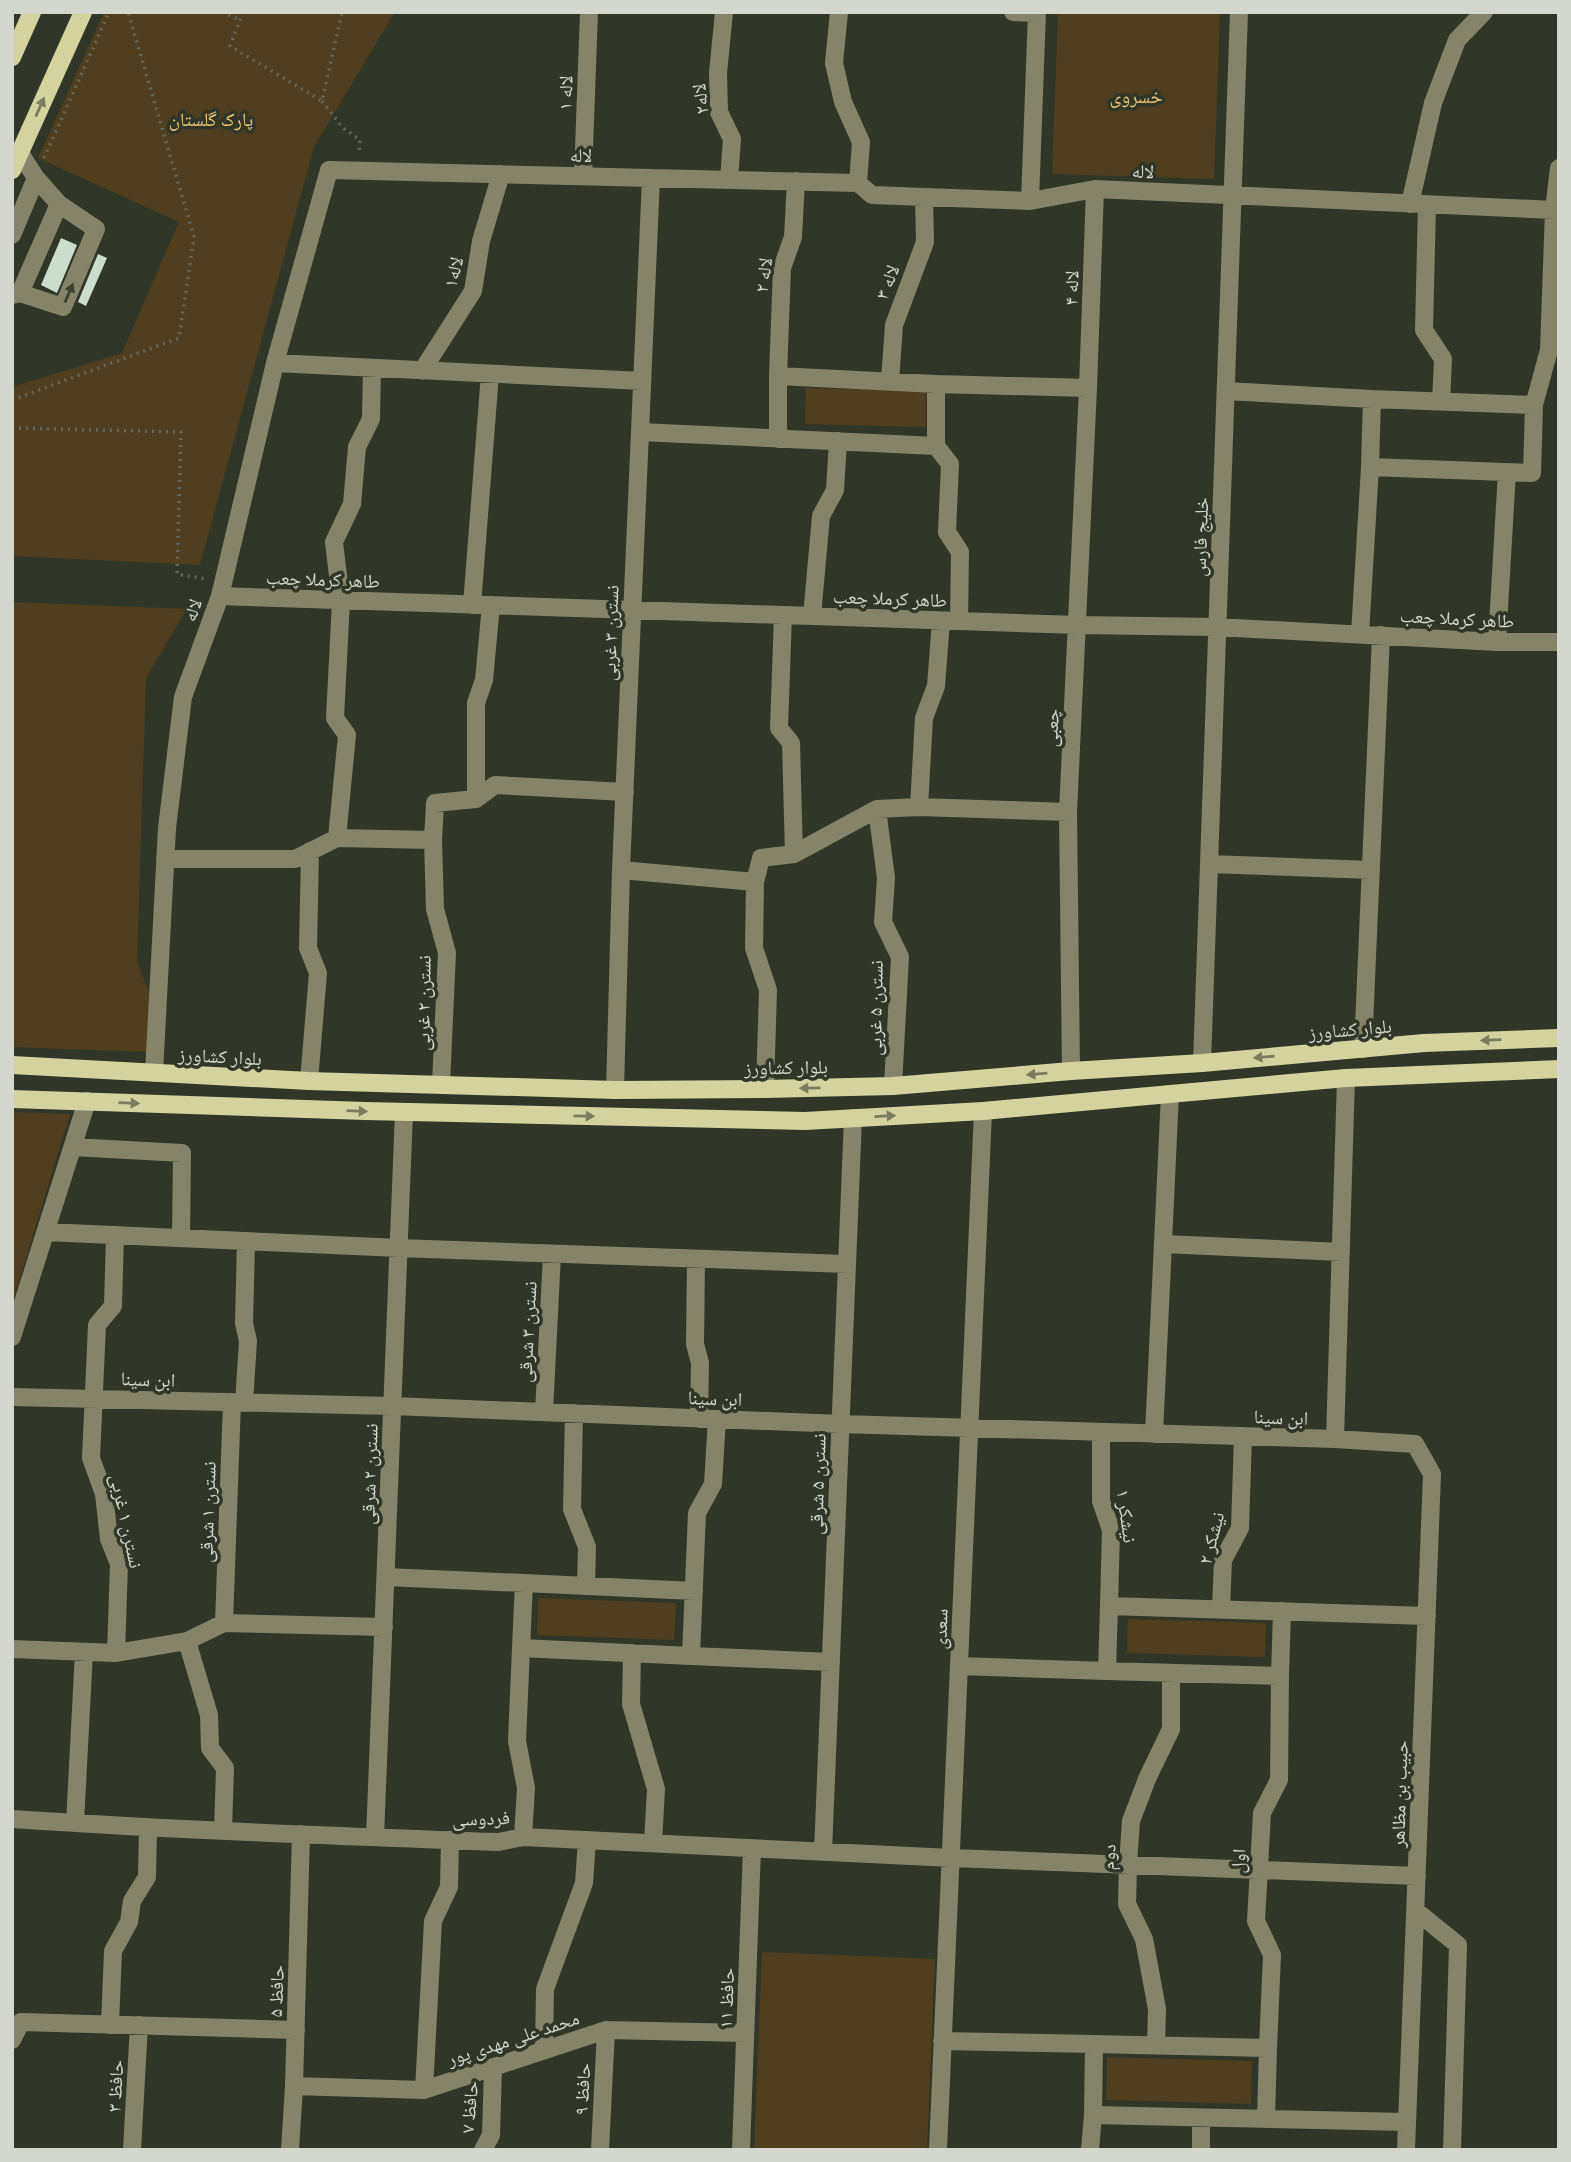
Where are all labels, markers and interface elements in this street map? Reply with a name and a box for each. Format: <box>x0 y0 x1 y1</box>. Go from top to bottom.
street label: لاله ۱ <box>549 75 580 111</box>
park label: خسروی <box>1110 81 1163 110</box>
street label: لاله۲ <box>683 82 716 116</box>
one-way arrow <box>35 97 46 118</box>
park label: پارک گلستان <box>169 104 253 133</box>
street label: لاله <box>570 140 592 169</box>
street label: لاله <box>1131 155 1155 186</box>
street label: لاله۱ <box>435 253 470 290</box>
street label: لاله ۲ <box>746 255 779 294</box>
street label: لاله ۳ <box>867 260 906 303</box>
street label: لاله ۴ <box>1055 270 1086 306</box>
one-way arrow <box>64 283 75 304</box>
street label: خلیج فارس <box>1184 497 1215 577</box>
street label: طاهر کرملا چعب <box>265 562 381 595</box>
street label: طاهر کرملا چعب <box>832 581 948 614</box>
street label: نسترن ۳ غربی <box>593 585 626 681</box>
street label: لاله <box>174 594 209 625</box>
street label: طاهر کرملا چعب <box>1399 600 1515 635</box>
street label: چعبی <box>1035 708 1066 748</box>
street label: نسترن ۲ غربی <box>407 955 438 1051</box>
street label: نسترن ۵ غربی <box>859 960 890 1056</box>
street label: بلوار کشاورز <box>1306 1010 1393 1047</box>
one-way arrow <box>1479 1035 1501 1046</box>
street label: بلوار کشاورز <box>176 1039 263 1072</box>
street label: بلوار کشاورز <box>743 1051 828 1082</box>
one-way arrow <box>1253 1052 1275 1063</box>
one-way arrow <box>1026 1069 1048 1080</box>
one-way arrow <box>799 1082 821 1093</box>
one-way arrow <box>119 1097 141 1108</box>
one-way arrow <box>346 1105 368 1116</box>
one-way arrow <box>573 1110 595 1122</box>
one-way arrow <box>874 1110 896 1121</box>
street label: نسترن ۳ شرقی <box>509 1280 544 1383</box>
street label: ابن سینا <box>120 1363 176 1394</box>
street label: ابن سینا <box>687 1382 743 1413</box>
street label: ابن سینا <box>1253 1401 1309 1432</box>
street label: نسترن ۲ شرقی <box>352 1423 385 1525</box>
street label: نسترن ۵ شرقی <box>800 1433 833 1535</box>
street label: نسترن ۱ شرقی <box>190 1461 223 1563</box>
street label: نسترن ۱ غربی <box>103 1471 152 1571</box>
street label: نیشکر ۱ <box>1109 1487 1146 1545</box>
street label: نیشکر ۲ <box>1190 1508 1231 1568</box>
street label: سعدی <box>924 1608 955 1650</box>
street label: حبیب بن مظاهر <box>1382 1740 1415 1849</box>
street label: فردوسی <box>452 1802 510 1833</box>
street label: دوم <box>1092 1843 1123 1871</box>
street label: اول <box>1222 1848 1253 1874</box>
street label: حافظ ۵ <box>260 1964 291 2018</box>
street label: حافظ ۱۱ <box>710 1967 741 2029</box>
street label: محمد علی مهدی پور <box>442 2003 583 2073</box>
street label: حافظ ۳ <box>99 2059 130 2113</box>
street label: حافظ ۹ <box>566 2062 597 2116</box>
street label: حافظ ۷ <box>452 2080 485 2134</box>

